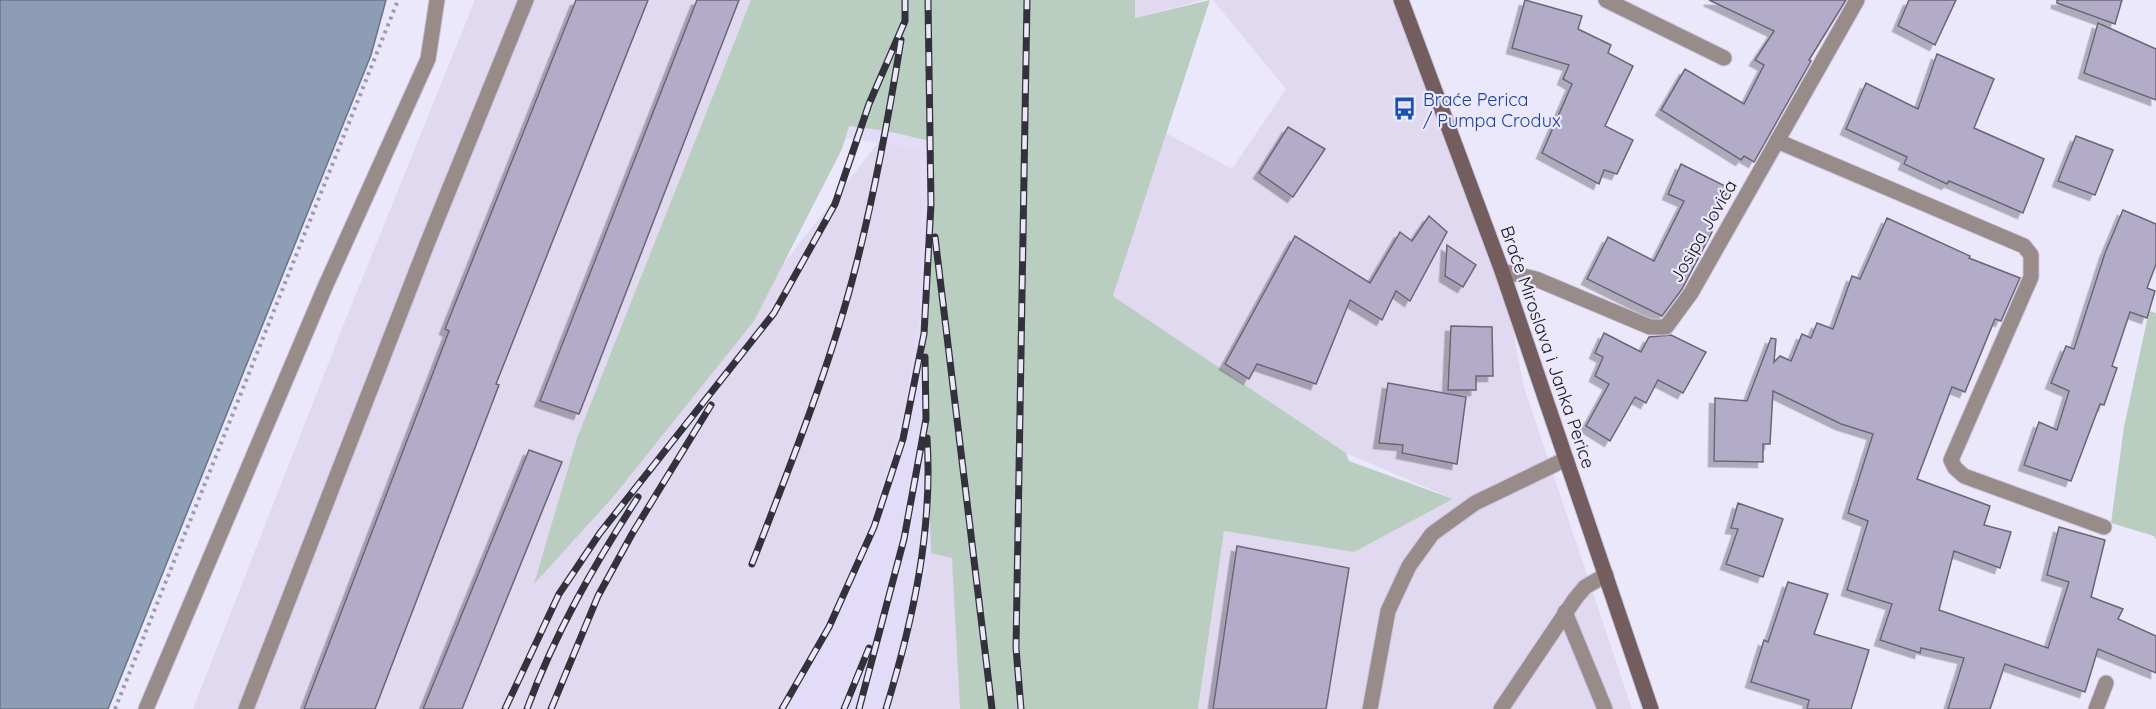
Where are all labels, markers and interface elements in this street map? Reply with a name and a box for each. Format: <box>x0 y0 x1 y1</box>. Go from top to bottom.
place label: Braće Perica / Pumpa Crodux <box>1423 88 1561 132</box>
bus stop icon: Braće Perica / Pumpa Crodux <box>1392 96 1418 122</box>
street label: Josipa Jovića <box>1664 176 1742 286</box>
street label: Braće Miroslava i Janka Perice <box>1496 223 1600 471</box>

